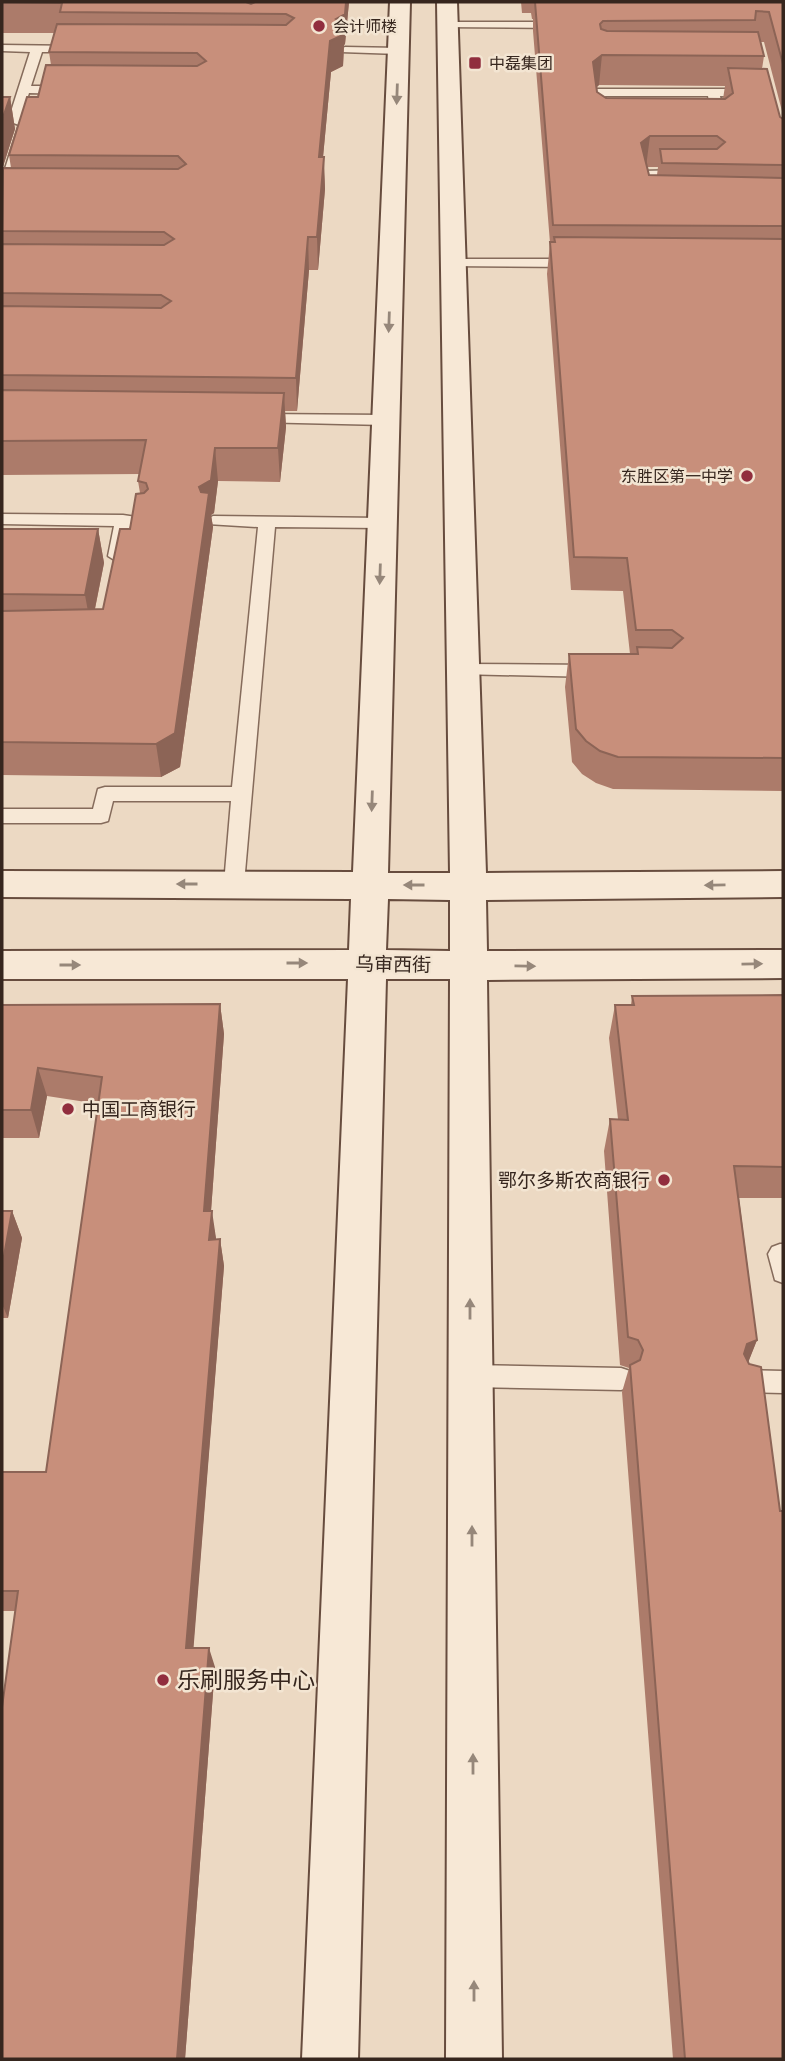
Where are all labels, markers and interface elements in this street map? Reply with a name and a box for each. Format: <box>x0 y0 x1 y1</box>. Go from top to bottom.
place label: 会计师楼 <box>333 15 397 36</box>
marker: 会计师楼 <box>311 18 327 34</box>
place label: 中磊集团 <box>489 52 553 73</box>
marker: 中磊集团 <box>467 55 483 71</box>
one-way arrow <box>391 84 403 106</box>
one-way arrow <box>383 311 394 333</box>
place label: 东胜区第一中学 <box>621 465 733 486</box>
marker: 东胜区第一中学 <box>739 468 755 484</box>
one-way arrow <box>375 563 386 585</box>
one-way arrow <box>367 790 378 812</box>
one-way arrow <box>175 878 197 890</box>
one-way arrow <box>403 879 425 891</box>
one-way arrow <box>704 879 726 891</box>
street label: 乌审西街 <box>355 949 431 977</box>
one-way arrow <box>287 957 309 969</box>
one-way arrow <box>59 959 81 971</box>
one-way arrow <box>742 959 764 970</box>
one-way arrow <box>514 960 536 972</box>
place label: 中国工商银行 <box>82 1095 196 1121</box>
marker: 中国工商银行 <box>60 1101 76 1117</box>
place label: 鄂尔多斯农商银行 <box>498 1166 650 1192</box>
marker: 鄂尔多斯农商银行 <box>656 1172 672 1188</box>
one-way arrow <box>464 1297 476 1319</box>
one-way arrow <box>466 1525 477 1547</box>
place label: 乐刷服务中心 <box>177 1663 315 1694</box>
marker: 乐刷服务中心 <box>155 1672 171 1688</box>
one-way arrow <box>467 1752 479 1774</box>
one-way arrow <box>468 1980 480 2002</box>

